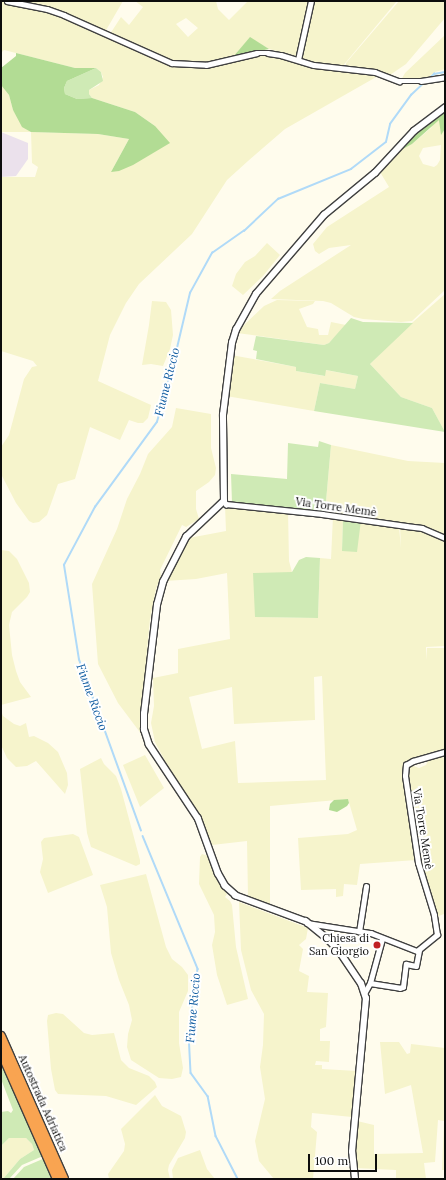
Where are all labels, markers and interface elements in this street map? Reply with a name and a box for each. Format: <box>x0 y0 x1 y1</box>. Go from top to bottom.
water label: Fiume Riccio <box>152 346 182 418</box>
street label: Via Torre Memè <box>295 495 377 519</box>
water label: Fiume Riccio <box>73 662 111 732</box>
street label: Via Torre Memè <box>410 788 436 870</box>
place label: Chiesa di San Giorgio <box>309 932 369 958</box>
marker: Chiesa di San Giorgio <box>372 940 382 950</box>
water label: Fiume Riccio <box>183 972 203 1044</box>
street label: Autostrada Adriatica <box>16 1052 70 1154</box>
scale bar <box>310 1146 379 1172</box>
text: 100 m <box>315 1153 348 1168</box>

